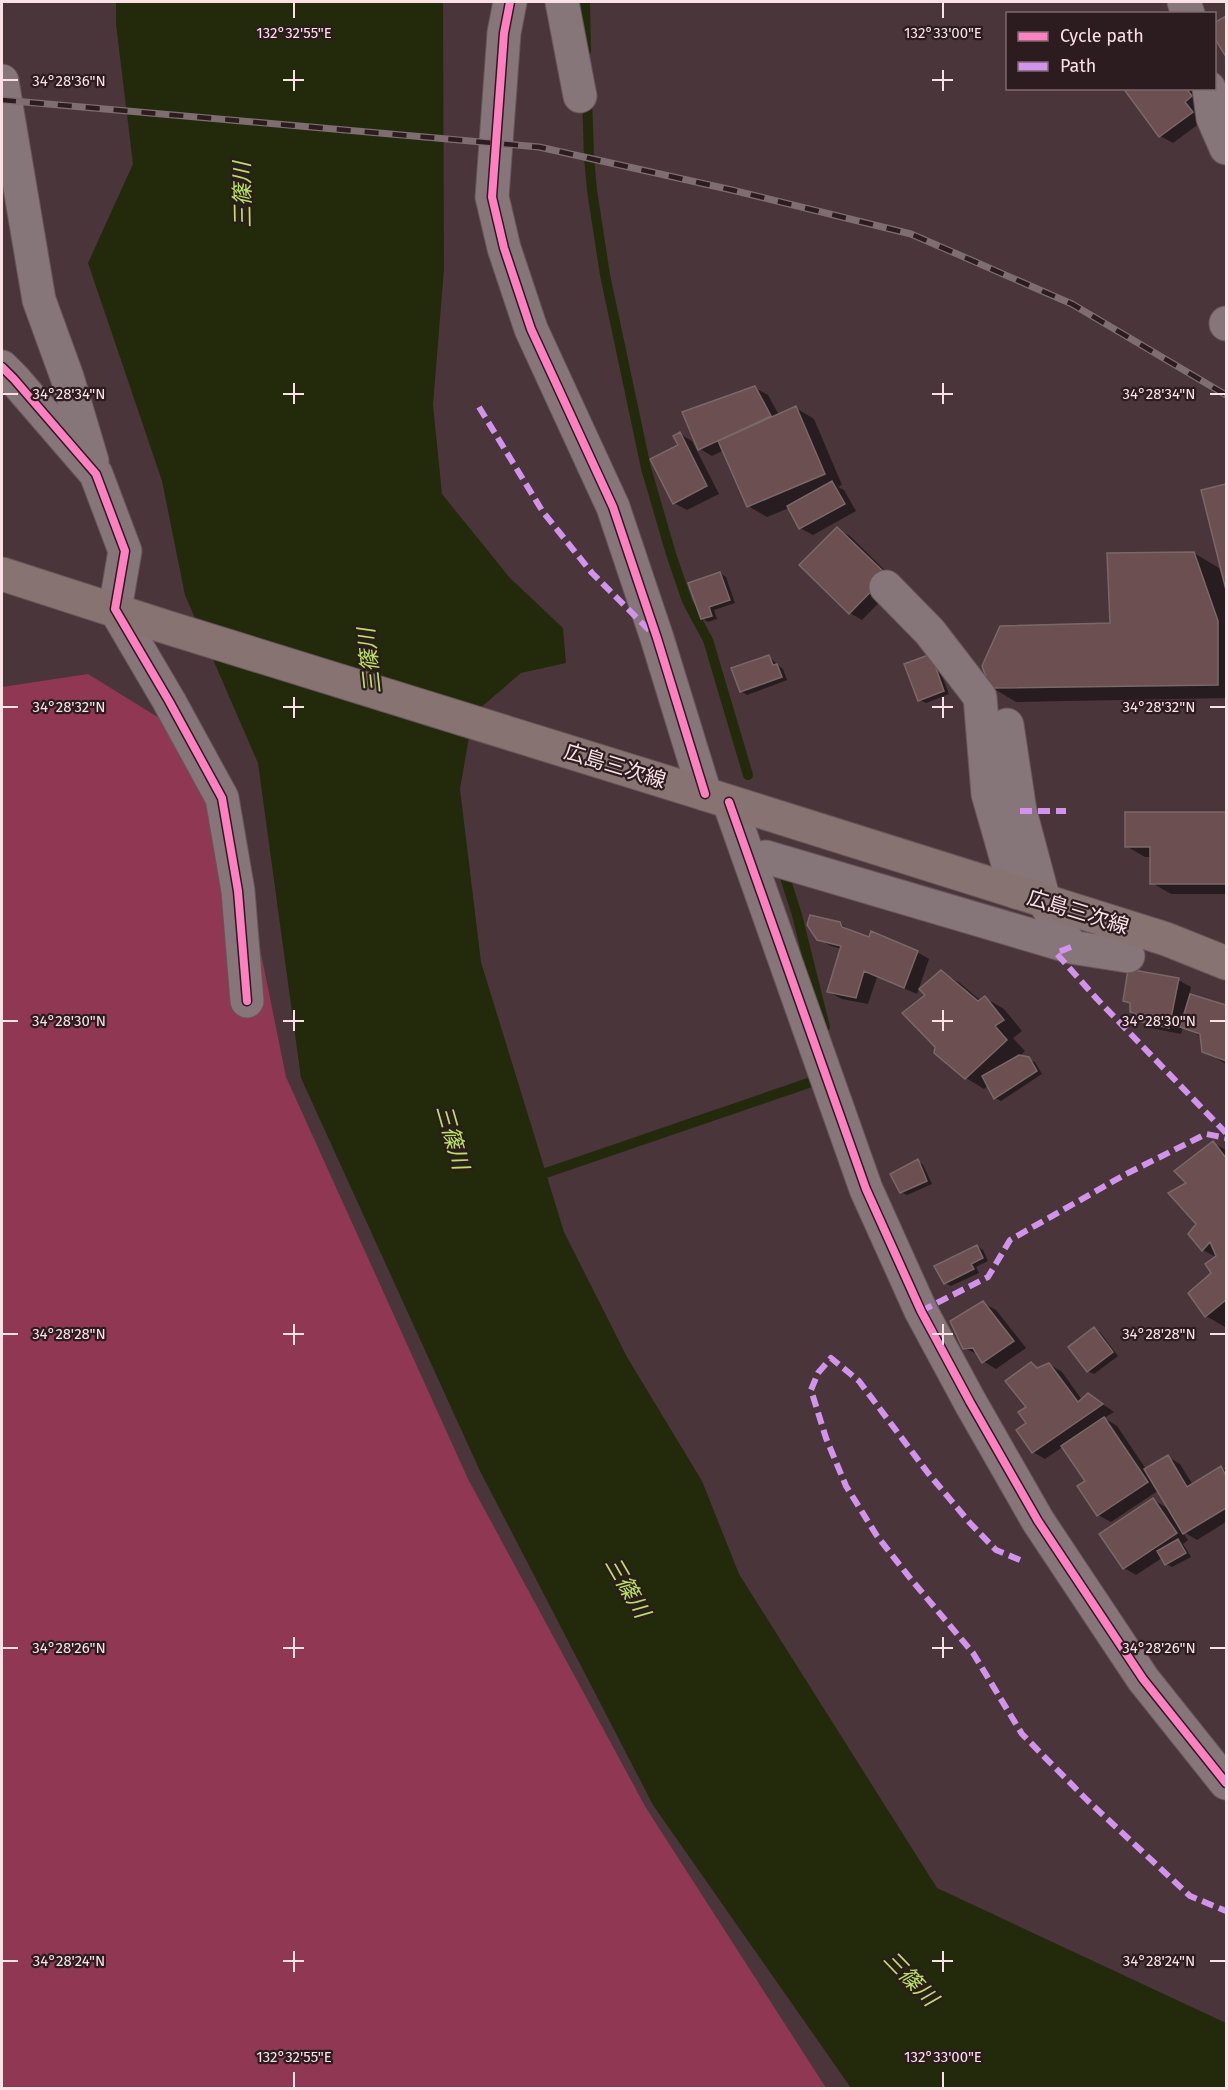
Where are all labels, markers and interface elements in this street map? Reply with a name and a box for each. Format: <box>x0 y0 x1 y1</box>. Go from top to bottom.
legend <box>1006 12 1216 90</box>
text: 132°32'55"E <box>256 24 332 42</box>
text: 132°33'00"E <box>904 24 982 42</box>
text: Cycle path <box>1060 25 1144 47</box>
text: Path <box>1060 55 1096 77</box>
text: 34°28'36"N <box>32 72 106 90</box>
water label: 三篠川 <box>228 160 257 228</box>
text: 34°28'34"N <box>33 385 105 403</box>
text: 34°28'34"N <box>1123 385 1195 403</box>
water label: 三篠川 <box>352 625 386 695</box>
text: 34°28'32"N <box>33 698 105 716</box>
text: 34°28'32"N <box>1123 698 1195 716</box>
street label: 広島三次線 <box>561 738 669 794</box>
street label: 広島三次線 <box>1024 884 1132 940</box>
text: 34°28'30"N <box>32 1012 106 1030</box>
text: 34°28'30"N <box>1122 1012 1196 1030</box>
water label: 三篠川 <box>430 1102 475 1174</box>
text: 34°28'28"N <box>32 1325 106 1343</box>
text: 34°28'28"N <box>1122 1325 1196 1343</box>
water label: 三篠川 <box>599 1552 657 1624</box>
text: 34°28'26"N <box>32 1639 106 1657</box>
text: 34°28'26"N <box>1122 1639 1196 1657</box>
water label: 三篠川 <box>878 1945 945 2013</box>
text: 34°28'24"N <box>33 1952 105 1970</box>
text: 34°28'24"N <box>1123 1952 1195 1970</box>
text: 132°32'55"E <box>256 2048 332 2066</box>
text: 132°33'00"E <box>904 2048 982 2066</box>

